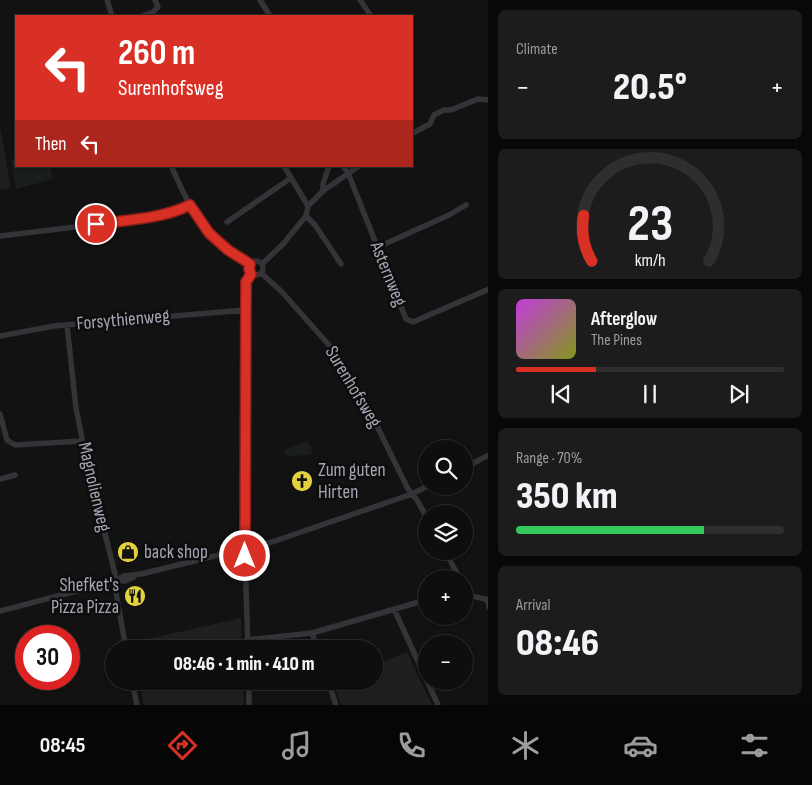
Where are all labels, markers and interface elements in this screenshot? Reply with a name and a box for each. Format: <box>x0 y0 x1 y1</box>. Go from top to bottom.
text: 260 m <box>118 32 195 75</box>
icon: left <box>35 35 100 100</box>
text: Climate <box>516 40 558 59</box>
text: 20.5° <box>613 65 687 110</box>
text: − <box>516 71 530 104</box>
text: + <box>770 71 784 104</box>
text: Surenhofsweg <box>118 75 223 102</box>
icon: left <box>76 130 104 158</box>
text: Then <box>35 133 66 156</box>
text: 23 <box>627 193 673 256</box>
pin <box>75 203 117 245</box>
icon: arrive <box>82 210 110 238</box>
street label: Asternweg <box>364 237 411 310</box>
text: km/h <box>635 250 665 271</box>
street label: Forsythienweg <box>76 304 171 336</box>
text: Afterglow <box>591 308 657 331</box>
text: The Pines <box>591 331 642 350</box>
street label: Surenhofsweg <box>320 342 387 432</box>
icon: previous <box>547 380 575 408</box>
icon: pause <box>636 380 664 408</box>
icon: next <box>725 380 753 408</box>
street label: Magnolienweg <box>73 440 116 534</box>
map controls <box>418 440 473 690</box>
button: search <box>418 440 473 495</box>
text: Range · 70% <box>516 449 582 468</box>
place label: Zum guten Hirten <box>318 459 386 504</box>
church icon: Zum guten Hirten <box>290 469 314 493</box>
text: 350 km <box>516 474 618 519</box>
button: layers <box>418 505 473 560</box>
position arrow <box>218 529 270 581</box>
shop icon: back shop <box>116 540 140 564</box>
place label: back shop <box>144 541 208 564</box>
button: + <box>418 570 473 625</box>
place label: Shefket's Pizza Pizza <box>51 574 119 619</box>
restaurant icon: Shefket's Pizza Pizza <box>123 584 147 608</box>
text: Arrival <box>516 596 550 615</box>
text: 08:46 <box>516 621 599 666</box>
speed limit sign: 30 <box>15 625 80 690</box>
button: − <box>418 635 473 690</box>
text: 08:46 · 1 min · 410 m <box>173 653 315 676</box>
icon: directions <box>165 728 200 763</box>
icon: music <box>279 728 314 763</box>
icon: phone <box>394 728 429 763</box>
icon: climate <box>508 728 543 763</box>
icon: car <box>623 728 658 763</box>
icon: filters <box>737 728 772 763</box>
text: 08:45 <box>40 732 85 759</box>

